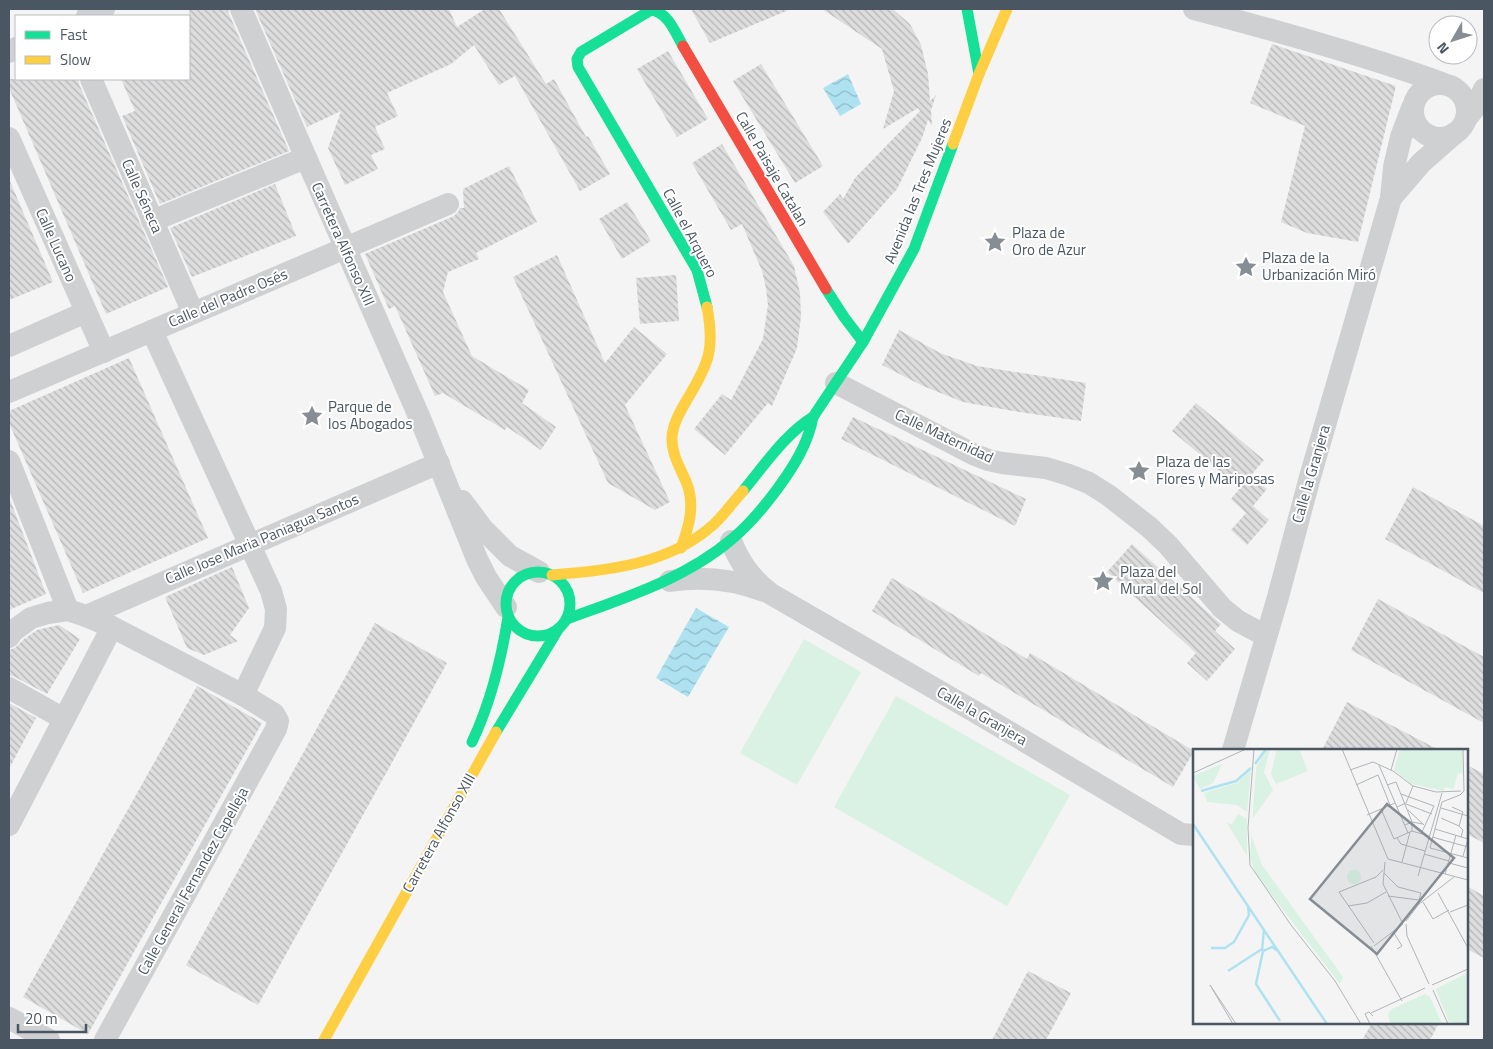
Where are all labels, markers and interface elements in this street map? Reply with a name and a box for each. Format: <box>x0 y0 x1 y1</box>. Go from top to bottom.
legend <box>15 15 190 80</box>
north arrow <box>1428 15 1478 65</box>
text: Fast <box>60 23 88 46</box>
text: N <box>1431 38 1454 59</box>
text: Slow <box>60 48 91 71</box>
street label: Calle Paisaje Catalan <box>730 107 815 230</box>
street label: Avenida las Tres Mujeres <box>878 115 957 267</box>
street label: Calle Séneca <box>116 155 169 237</box>
street label: Carretera Alfonso XIII <box>306 178 381 309</box>
street label: Calle el Arquero <box>657 184 724 282</box>
street label: Calle Lucano <box>30 204 83 285</box>
place label: Plaza de Oro de Azur <box>1012 221 1086 261</box>
place icon: Plaza de Oro de Azur <box>982 229 1008 255</box>
place label: Plaza de la Urbanización Miró <box>1262 246 1376 286</box>
place icon: Plaza de la Urbanización Miró <box>1233 254 1259 280</box>
street label: Calle del Padre Osés <box>165 262 291 333</box>
place label: Parque de los Abogados <box>328 395 412 435</box>
place icon: Parque de los Abogados <box>299 403 325 429</box>
street label: Calle Maternidad <box>891 403 997 468</box>
street label: Calle la Granjera <box>1285 422 1336 526</box>
place label: Plaza de las Flores y Mariposas <box>1156 450 1275 490</box>
place icon: Plaza de las Flores y Mariposas <box>1126 458 1152 484</box>
street label: Calle Jose Maria Paniagua Santos <box>161 487 362 590</box>
place label: Plaza del Mural del Sol <box>1120 560 1202 600</box>
place icon: Plaza del Mural del Sol <box>1090 568 1116 594</box>
street label: Calle la Granjera <box>933 680 1032 751</box>
inset map <box>1193 749 1468 1024</box>
street label: Carretera Alfonso XIII <box>396 769 481 897</box>
street label: Calle General Fernandez Capelleja <box>131 782 254 979</box>
scale bar <box>18 1002 85 1034</box>
text: 20 m <box>25 1007 58 1030</box>

